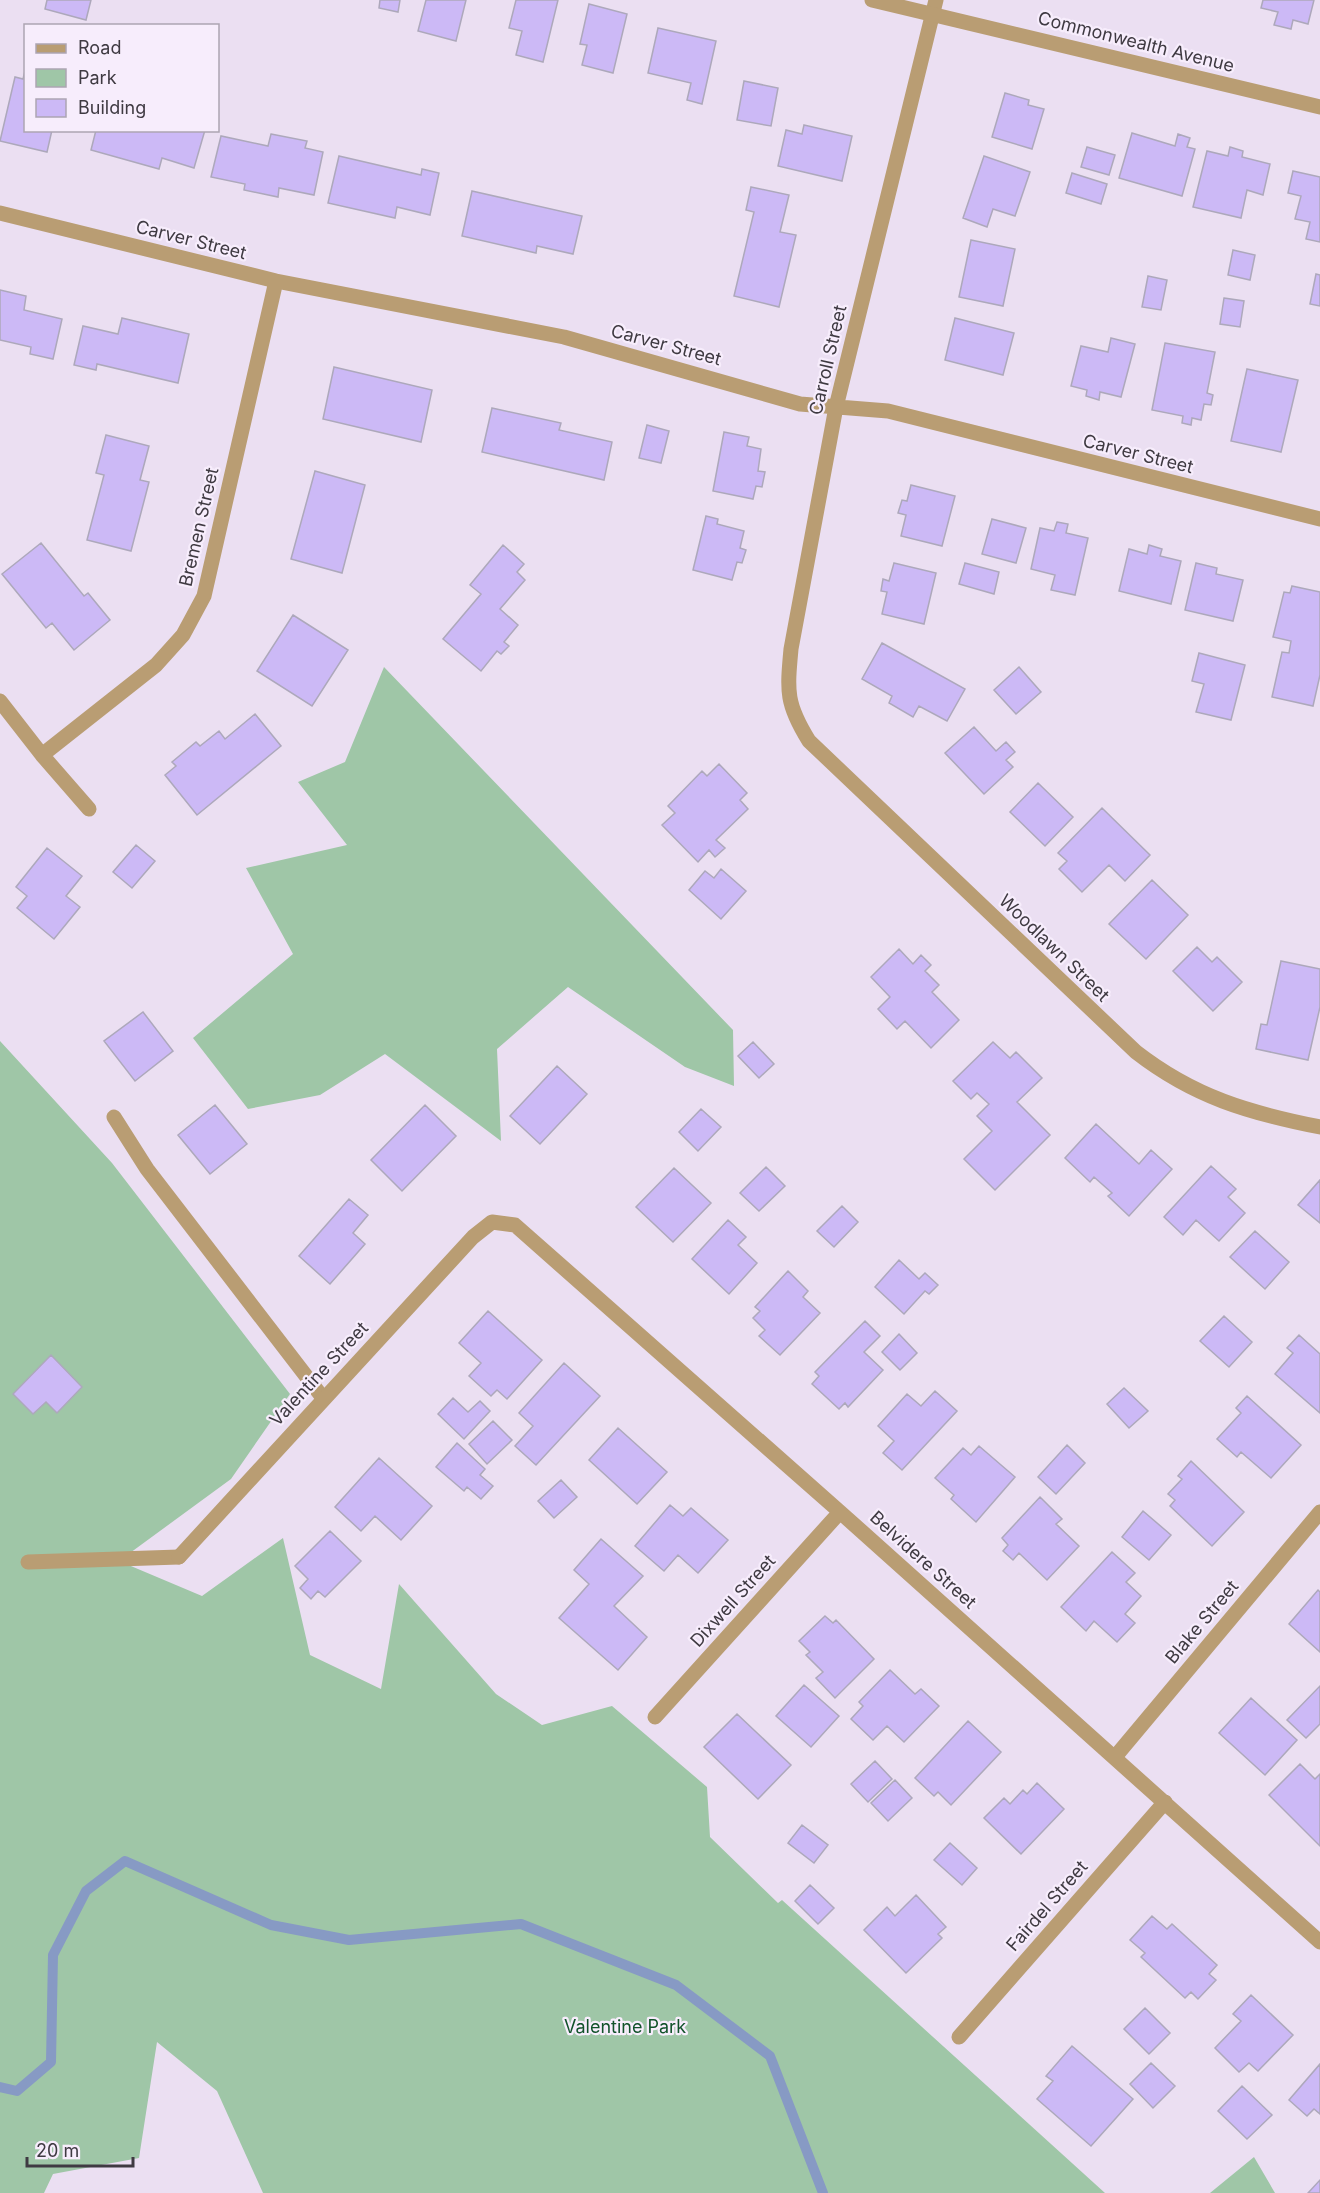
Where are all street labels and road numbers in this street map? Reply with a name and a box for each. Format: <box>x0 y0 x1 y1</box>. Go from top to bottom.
street label: Commonwealth Avenue <box>1036 7 1236 76</box>
street label: Carver Street <box>134 216 249 263</box>
street label: Carroll Street <box>805 303 850 417</box>
street label: Carver Street <box>609 320 724 369</box>
street label: Carver Street <box>1081 430 1196 477</box>
street label: Bremen Street <box>175 465 222 588</box>
street label: Woodlawn Street <box>995 890 1114 1006</box>
street label: Valentine Street <box>265 1317 372 1430</box>
street label: Belvidere Street <box>866 1506 981 1613</box>
street label: Dixwell Street <box>686 1550 780 1651</box>
street label: Blake Street <box>1161 1576 1243 1668</box>
street label: Fairdel Street <box>1002 1856 1092 1955</box>

